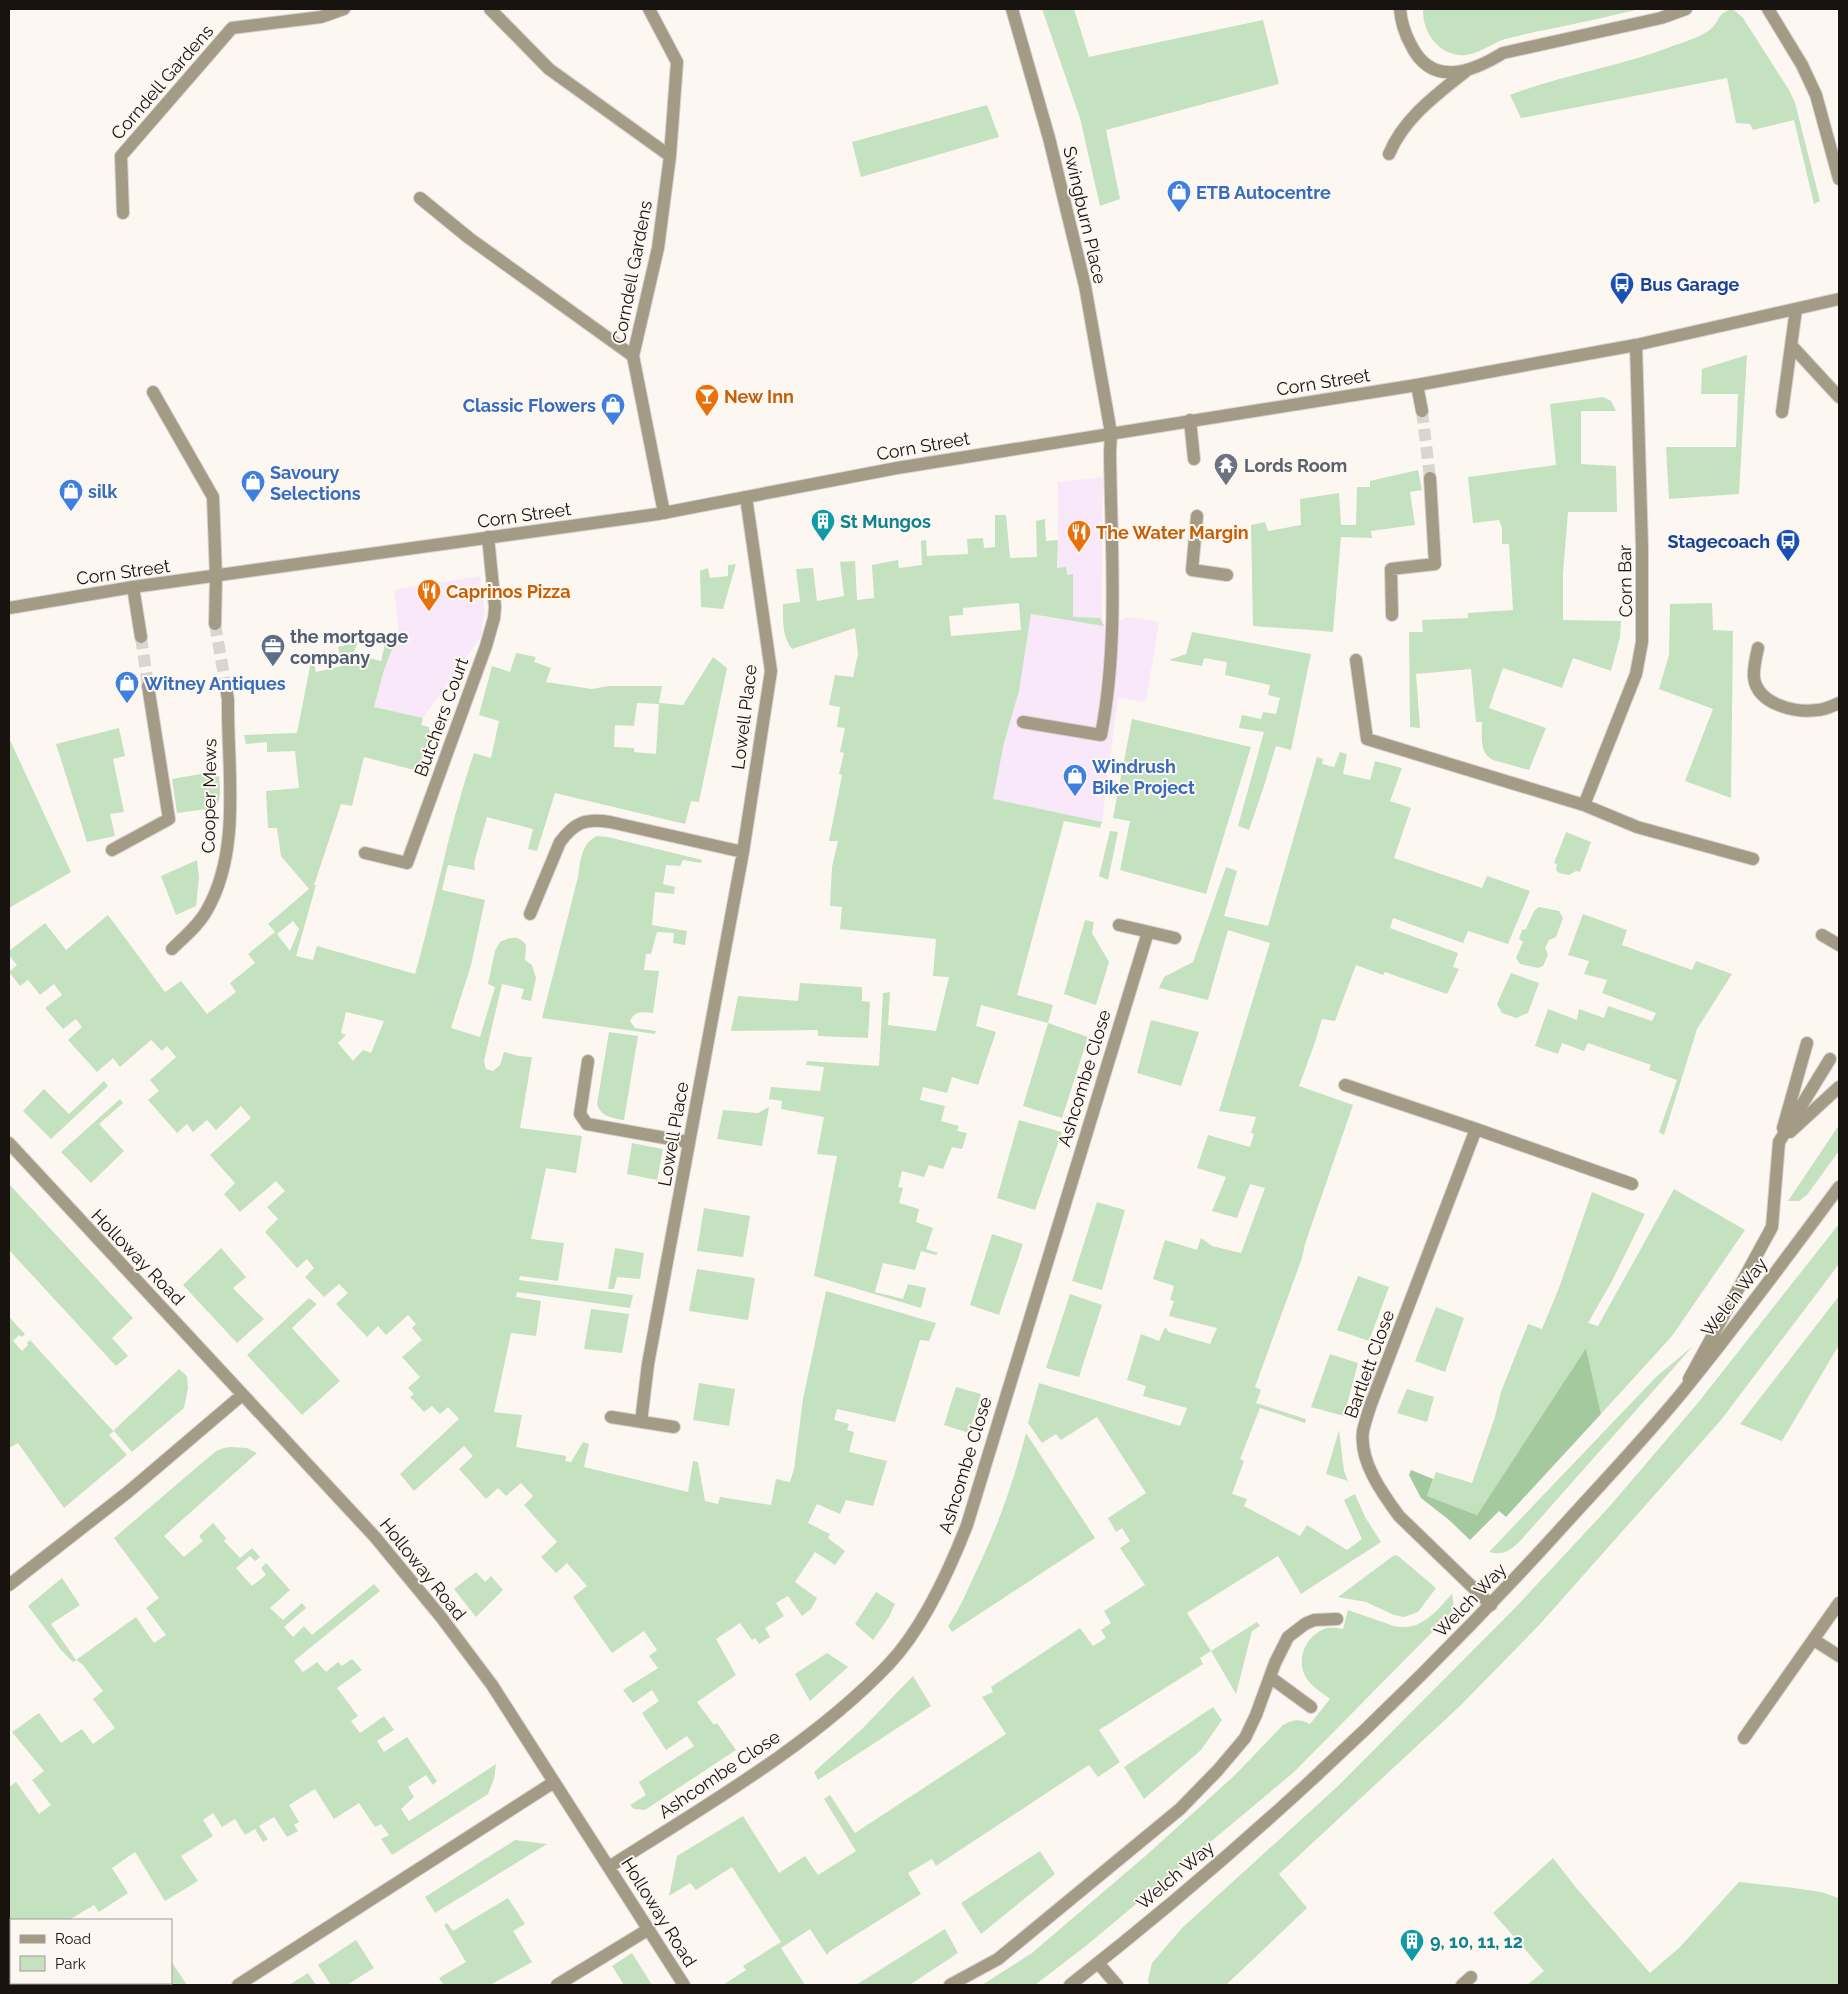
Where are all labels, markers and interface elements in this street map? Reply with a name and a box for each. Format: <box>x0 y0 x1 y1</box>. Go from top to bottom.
street label: Corndell Gardens <box>106 20 218 144</box>
street label: Swingburn Place <box>1059 144 1111 286</box>
shop icon: ETB Autocentre <box>1166 179 1192 213</box>
place label: ETB Autocentre <box>1196 182 1331 203</box>
street label: Corndell Gardens <box>608 198 656 345</box>
bus stop icon: Bus Garage <box>1609 271 1635 305</box>
place label: Bus Garage <box>1640 274 1740 295</box>
street label: Corn Street <box>1275 364 1371 400</box>
bar icon: New Inn <box>694 383 720 417</box>
place label: New Inn <box>724 386 794 407</box>
shop icon: Classic Flowers <box>600 392 626 426</box>
place label: Classic Flowers <box>463 395 596 416</box>
street label: Corn Street <box>875 427 971 465</box>
temple icon: Lords Room <box>1213 452 1239 486</box>
place label: Lords Room <box>1244 455 1347 476</box>
place label: Savoury Selections <box>270 462 361 504</box>
shop icon: Savoury Selections <box>240 469 266 503</box>
shop icon: silk <box>58 478 84 512</box>
place label: silk <box>88 481 118 502</box>
street label: Corn Street <box>476 498 572 532</box>
building icon: St Mungos <box>810 508 836 542</box>
place label: St Mungos <box>840 511 931 532</box>
restaurant icon: The Water Margin <box>1066 519 1092 553</box>
place label: The Water Margin <box>1096 522 1249 543</box>
bus stop icon: Stagecoach <box>1775 528 1801 562</box>
place label: Stagecoach <box>1667 531 1770 552</box>
street label: Corn Bar <box>1614 544 1636 617</box>
street label: Corn Street <box>75 555 171 589</box>
restaurant icon: Caprinos Pizza <box>416 578 442 612</box>
place label: Caprinos Pizza <box>446 581 571 602</box>
place label: the mortgage company <box>290 626 408 668</box>
office icon: the mortgage company <box>260 633 286 667</box>
street label: Butchers Court <box>410 655 472 779</box>
street label: Lowell Place <box>727 663 761 771</box>
shop icon: Witney Antiques <box>114 670 140 704</box>
place label: Witney Antiques <box>144 673 286 694</box>
street label: Cooper Mews <box>197 738 221 854</box>
place label: Windrush Bike Project <box>1092 756 1195 798</box>
shop icon: Windrush Bike Project <box>1062 763 1088 797</box>
street label: Ashcombe Close <box>1053 1007 1115 1149</box>
street label: Lowell Place <box>653 1080 693 1188</box>
street label: Holloway Road <box>87 1205 189 1309</box>
street label: Welch Way <box>1697 1253 1772 1341</box>
street label: Bartlett Close <box>1340 1307 1398 1421</box>
street label: Ashcombe Close <box>934 1394 996 1536</box>
street label: Holloway Road <box>376 1514 470 1624</box>
street label: Welch Way <box>1430 1559 1511 1641</box>
street label: Ashcombe Close <box>654 1725 784 1822</box>
street label: Welch Way <box>1132 1836 1218 1913</box>
street label: Holloway Road <box>617 1853 701 1971</box>
legend <box>10 1919 172 1984</box>
building icon: 9, 10, 11, 12 <box>1399 1928 1425 1962</box>
text: Road <box>55 1930 91 1948</box>
place label: 9, 10, 11, 12 <box>1430 1931 1523 1952</box>
text: Park <box>55 1955 86 1973</box>

